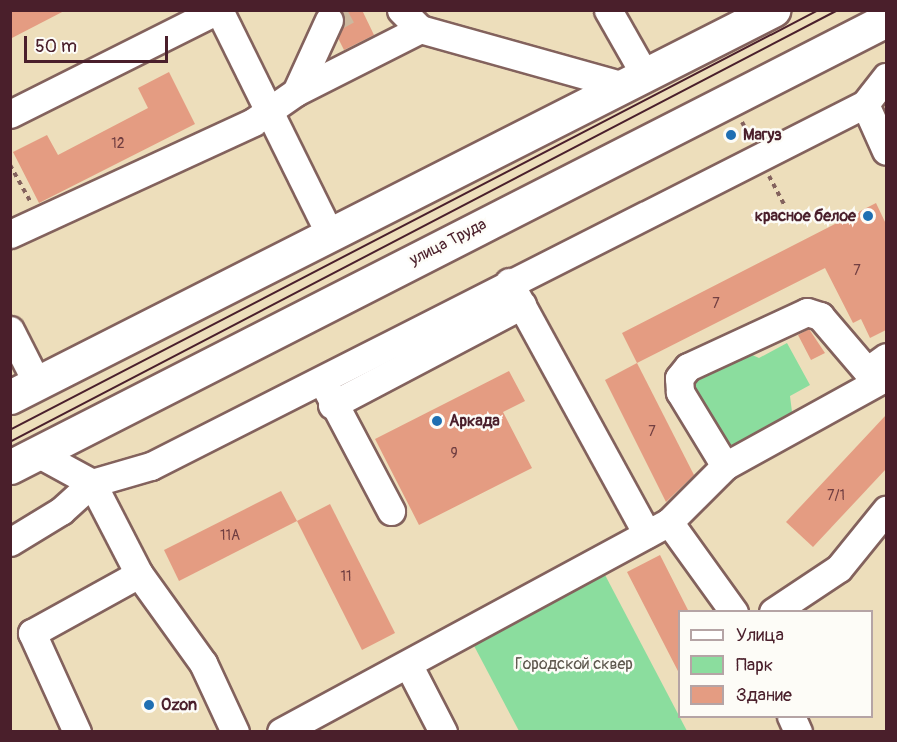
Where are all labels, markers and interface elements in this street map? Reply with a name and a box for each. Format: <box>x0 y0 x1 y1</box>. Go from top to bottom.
scale bar <box>27 24 171 62</box>
text: 50 m <box>35 35 77 58</box>
place label: Магуз <box>743 125 782 145</box>
marker: Магуз <box>724 128 738 142</box>
house number: 12 <box>111 136 125 152</box>
place label: красное белое <box>755 206 856 226</box>
marker: красное белое <box>861 209 875 223</box>
street label: улица Труда <box>406 214 490 270</box>
house number: 7 <box>853 263 861 279</box>
house number: 7 <box>712 296 720 312</box>
place label: Аркада <box>449 411 500 431</box>
marker: Аркада <box>430 414 444 428</box>
house number: 7 <box>648 424 656 440</box>
house number: 9 <box>450 446 458 462</box>
house number: 7/1 <box>827 488 845 504</box>
house number: 11А <box>220 528 240 544</box>
house number: 11 <box>341 569 351 585</box>
legend <box>678 610 873 718</box>
text: Улица <box>736 624 784 647</box>
park label: Городской сквер <box>515 654 633 674</box>
text: Парк <box>736 654 773 677</box>
text: Здание <box>736 684 792 707</box>
place label: Ozon <box>161 695 197 715</box>
marker: Ozon <box>142 698 156 712</box>

